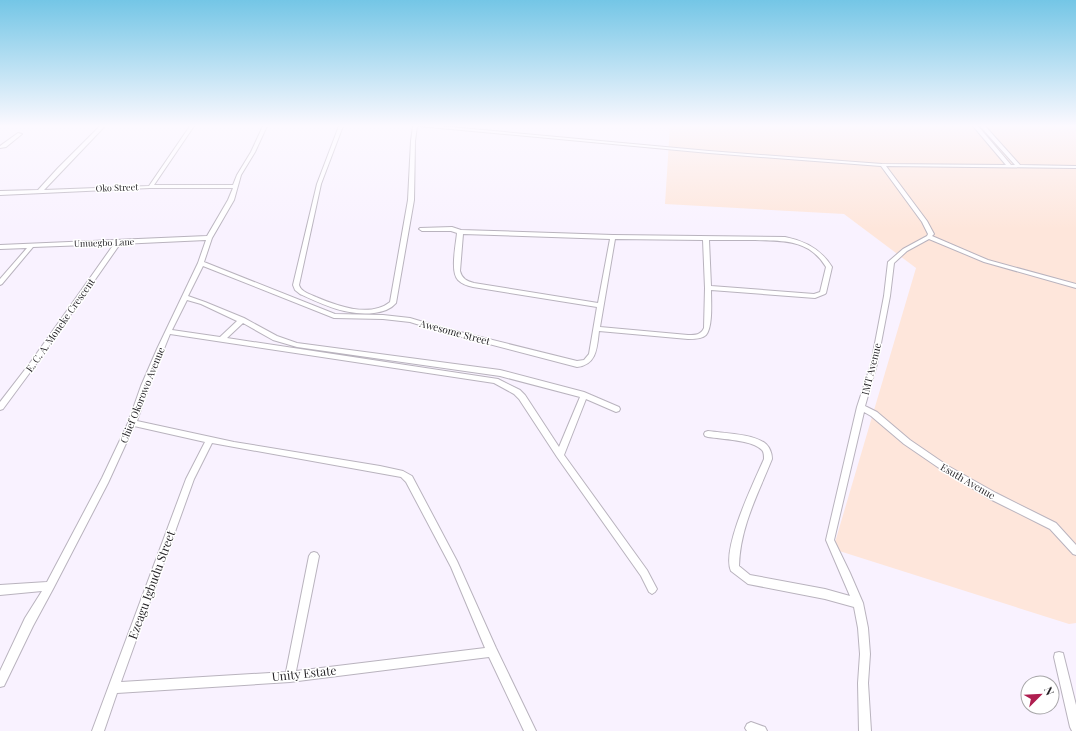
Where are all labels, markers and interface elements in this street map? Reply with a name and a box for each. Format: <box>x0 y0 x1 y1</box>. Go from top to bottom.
street label: Oko Street <box>95 180 139 194</box>
street label: Umuegbo Lane <box>74 235 135 249</box>
street label: E. C. A. Moneke Crescent <box>22 275 98 375</box>
street label: Awesome Street <box>417 316 492 348</box>
street label: IMT Avenue <box>858 341 884 397</box>
street label: Chief Okorowo Avenue <box>116 345 168 445</box>
street label: Esuth Avenue <box>938 460 998 502</box>
street label: Ezeagu Igbudu Street <box>124 527 178 641</box>
street label: Unity Estate <box>271 662 337 684</box>
north arrow <box>1020 675 1060 715</box>
text: N <box>1041 684 1058 697</box>

